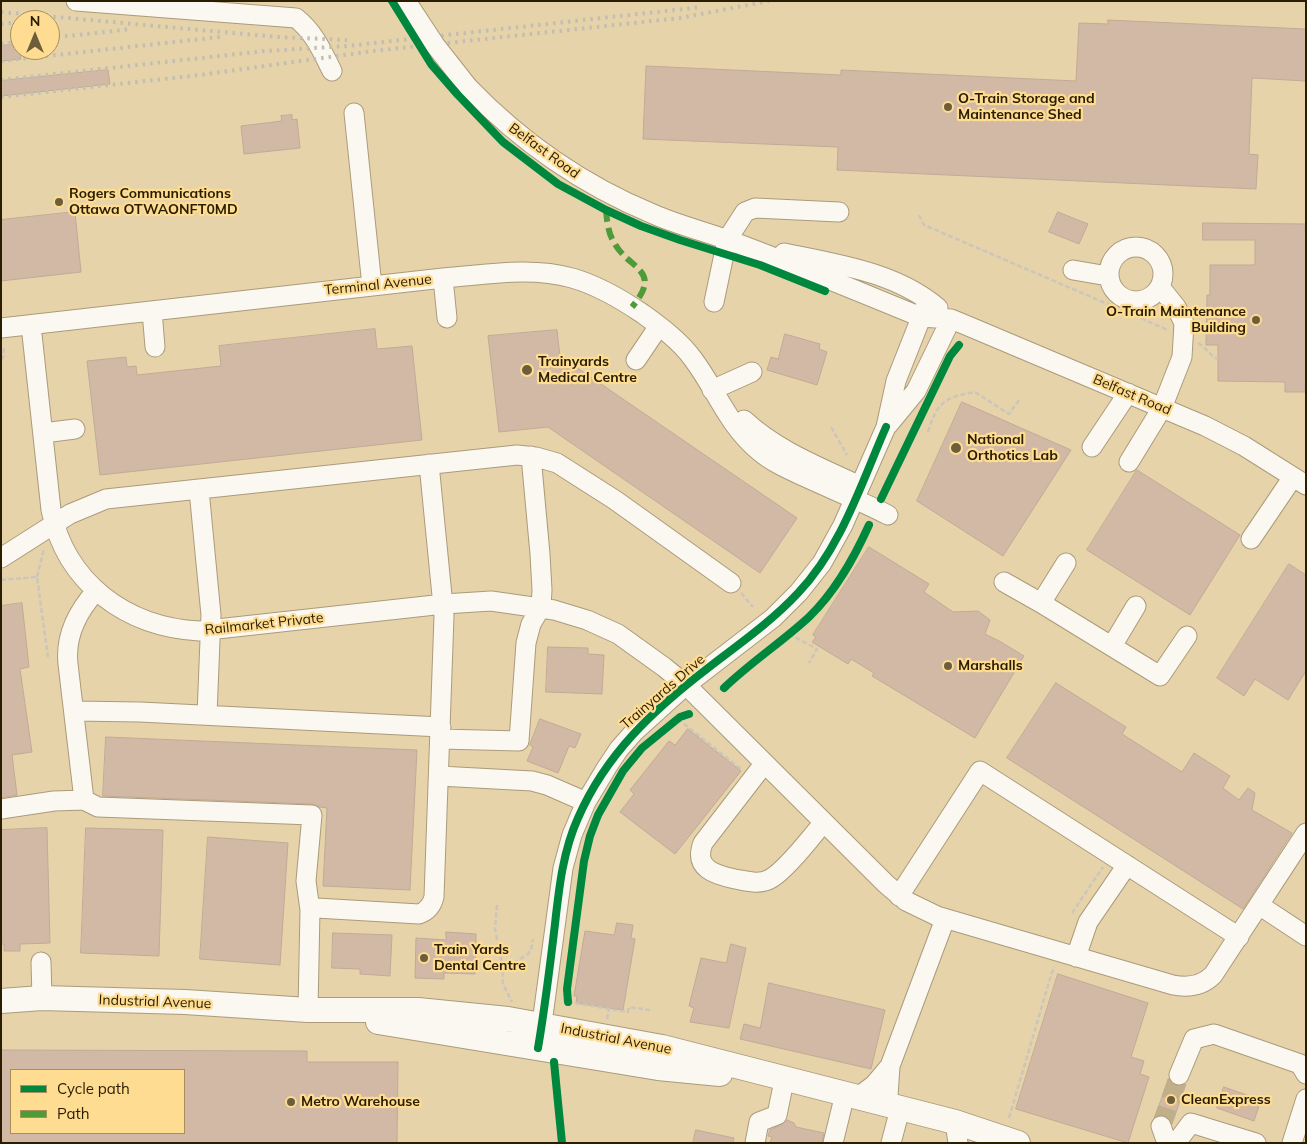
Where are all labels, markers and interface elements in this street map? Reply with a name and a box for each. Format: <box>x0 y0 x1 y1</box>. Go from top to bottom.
north arrow <box>10 10 60 60</box>
text: N <box>30 12 40 30</box>
place label: O-Train Storage and Maintenance Shed <box>958 91 1095 124</box>
marker: O-Train Storage and Maintenance Shed <box>942 101 954 113</box>
street label: Belfast Road <box>505 120 583 182</box>
place label: Rogers Communications Ottawa OTWAONFT0MD <box>69 186 238 218</box>
marker: Rogers Communications Ottawa OTWAONFT0MD <box>53 196 65 208</box>
street label: Terminal Avenue <box>323 271 433 299</box>
place label: O-Train Maintenance Building <box>1106 304 1246 336</box>
marker: O-Train Maintenance Building <box>1250 314 1262 326</box>
place label: Trainyards Medical Centre <box>538 354 637 387</box>
marker: Trainyards Medical Centre <box>520 363 534 377</box>
street label: Belfast Road <box>1090 371 1174 419</box>
place label: National Orthotics Lab <box>967 432 1058 464</box>
marker: National Orthotics Lab <box>949 441 963 455</box>
street label: Railmarket Private <box>204 609 324 639</box>
street label: Trainyards Drive <box>618 651 708 733</box>
place label: Marshalls <box>958 658 1023 674</box>
marker: Marshalls <box>942 660 954 672</box>
place label: Train Yards Dental Centre <box>434 942 526 974</box>
marker: Train Yards Dental Centre <box>418 952 430 964</box>
street label: Industrial Avenue <box>98 992 212 1012</box>
street label: Industrial Avenue <box>559 1020 673 1058</box>
legend <box>10 1069 185 1134</box>
text: Cycle path <box>57 1079 130 1098</box>
place label: CleanExpress <box>1181 1092 1271 1108</box>
place label: Metro Warehouse <box>301 1094 420 1110</box>
marker: CleanExpress <box>1165 1094 1177 1106</box>
marker: Metro Warehouse <box>285 1096 297 1108</box>
text: Path <box>57 1104 89 1123</box>

